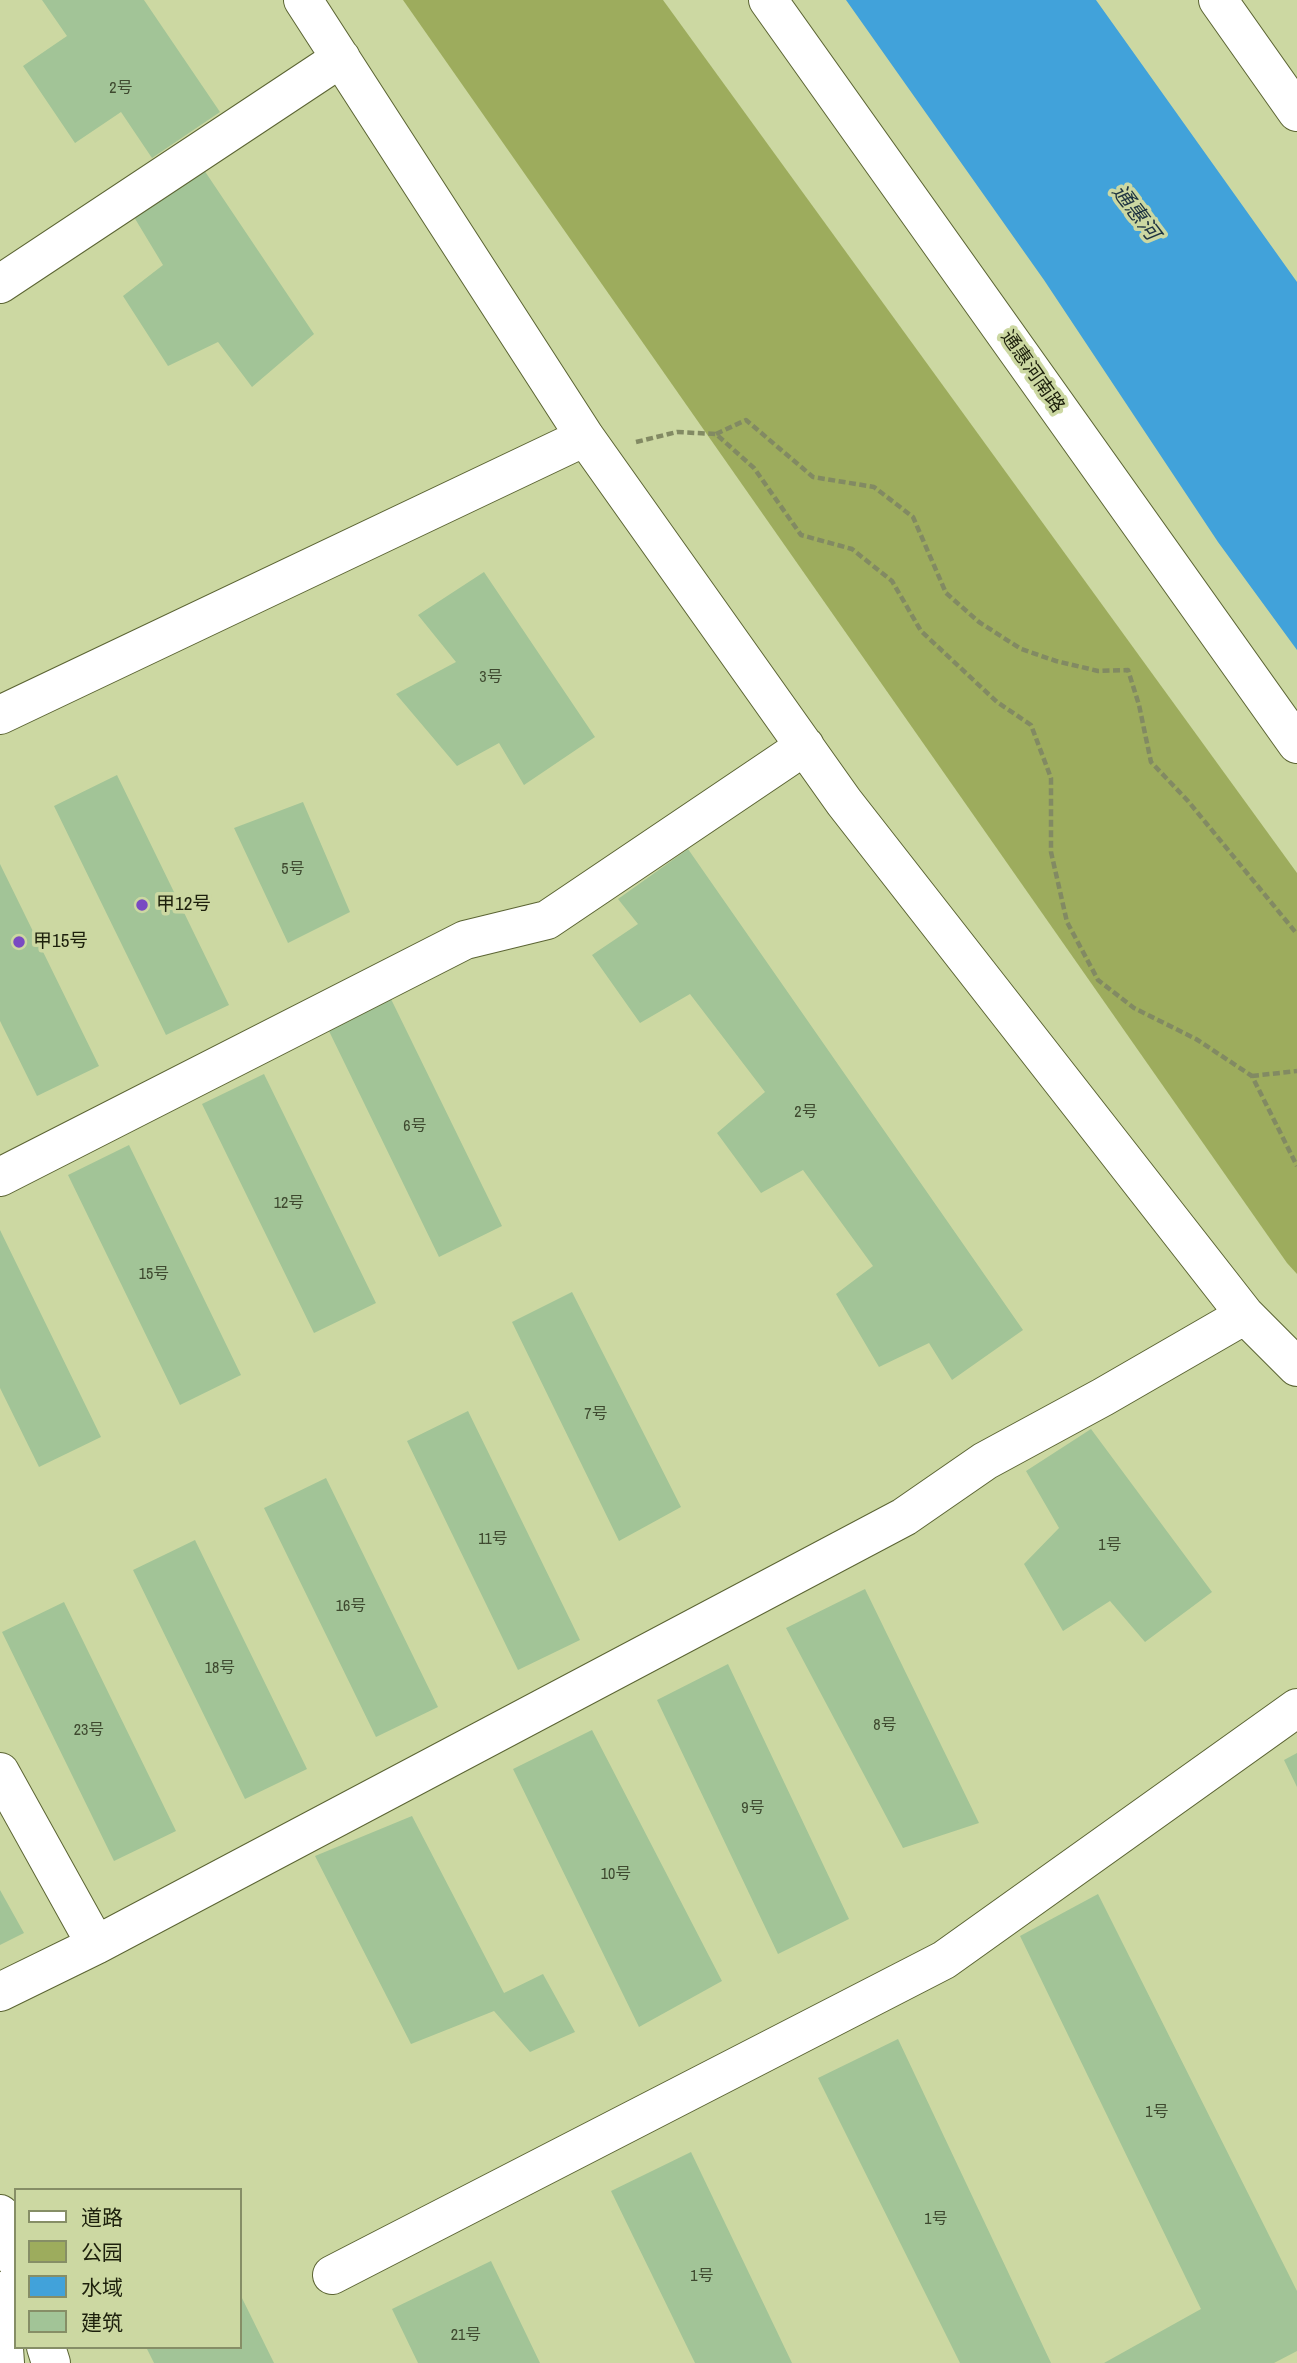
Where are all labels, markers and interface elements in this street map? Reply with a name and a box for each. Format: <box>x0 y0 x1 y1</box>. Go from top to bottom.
house number: 2号 <box>109 79 133 99</box>
water label: 通惠河 <box>1106 180 1164 246</box>
street label: 通惠河南路 <box>995 327 1069 417</box>
house number: 3号 <box>479 668 503 688</box>
house number: 5号 <box>281 860 305 880</box>
place label: 甲12号 <box>156 894 211 916</box>
marker: 甲12号 <box>134 897 150 913</box>
place label: 甲15号 <box>33 931 88 953</box>
marker: 甲15号 <box>11 934 27 950</box>
house number: 2号 <box>794 1103 818 1123</box>
house number: 6号 <box>403 1117 427 1137</box>
house number: 12号 <box>274 1194 304 1214</box>
house number: 15号 <box>139 1265 169 1285</box>
house number: 7号 <box>584 1405 608 1425</box>
house number: 11号 <box>478 1530 508 1550</box>
house number: 1号 <box>1098 1536 1122 1556</box>
house number: 16号 <box>336 1597 366 1617</box>
house number: 18号 <box>205 1659 235 1679</box>
house number: 8号 <box>873 1716 897 1736</box>
house number: 23号 <box>74 1721 104 1741</box>
house number: 9号 <box>741 1799 765 1819</box>
house number: 10号 <box>601 1865 631 1885</box>
house number: 1号 <box>1145 2103 1169 2123</box>
legend <box>14 2188 242 2349</box>
text: 道路 <box>81 2203 123 2232</box>
house number: 1号 <box>924 2210 948 2230</box>
text: 公园 <box>81 2238 123 2267</box>
house number: 1号 <box>690 2267 714 2287</box>
text: 水域 <box>81 2273 123 2302</box>
text: 建筑 <box>81 2308 123 2337</box>
house number: 21号 <box>451 2326 481 2346</box>

